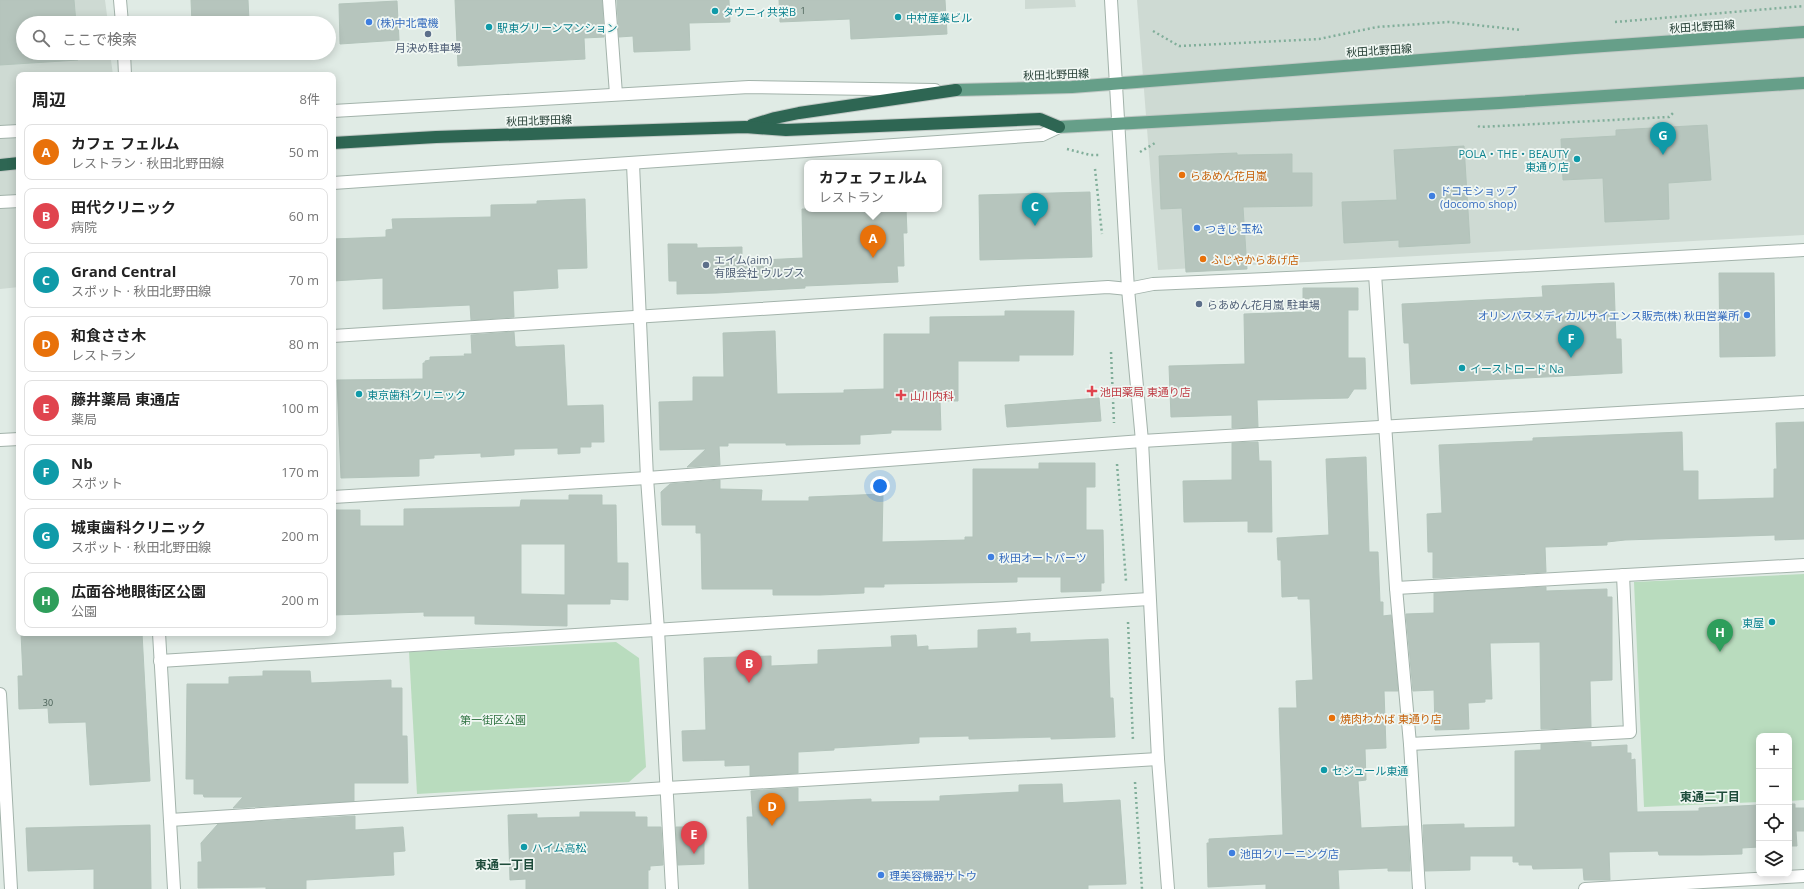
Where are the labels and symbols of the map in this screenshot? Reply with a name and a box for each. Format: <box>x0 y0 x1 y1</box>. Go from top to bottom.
place label: タウニィ共栄B <box>723 4 796 19</box>
house number: 1 <box>800 4 806 17</box>
marker: タウニィ共栄B <box>710 6 720 16</box>
place label: 中村産業ビル <box>906 10 972 25</box>
marker: 中村産業ビル <box>893 12 903 22</box>
place label: (株)中北電機 <box>377 15 439 30</box>
street label: 秋田北野田線 <box>1669 16 1735 36</box>
marker: (株)中北電機 <box>364 17 374 27</box>
place label: 駅東グリーンマンション <box>497 20 617 35</box>
marker: 駅東グリーンマンション <box>484 22 494 32</box>
marker: 月決め駐車場 <box>423 29 433 39</box>
place label: 月決め駐車場 <box>395 40 461 55</box>
street label: 秋田北野田線 <box>1346 40 1412 60</box>
street label: 秋田北野田線 <box>1023 65 1089 83</box>
street label: 秋田北野田線 <box>506 111 572 129</box>
pin: G <box>1650 122 1676 155</box>
place label: POLA・THE・BEAUTY 東通り店 <box>1458 146 1570 174</box>
marker: POLA・THE・BEAUTY 東通り店 <box>1572 154 1582 164</box>
place label: らあめん花月嵐 <box>1190 168 1267 183</box>
marker: らあめん花月嵐 <box>1177 170 1187 180</box>
place label: ドコモショップ (docomo shop) <box>1440 183 1517 211</box>
marker: ドコモショップ (docomo shop) <box>1427 191 1437 201</box>
pin: C <box>1022 193 1048 226</box>
place label: つきじ 玉松 <box>1205 221 1263 236</box>
marker: つきじ 玉松 <box>1192 223 1202 233</box>
pin: A <box>860 225 886 258</box>
place label: エイム(aim) 有限会社 ウルブス <box>714 252 805 280</box>
place label: ふじやからあげ店 <box>1211 252 1299 267</box>
marker: ふじやからあげ店 <box>1198 254 1208 264</box>
marker: エイム(aim) 有限会社 ウルブス <box>701 260 711 270</box>
place label: らあめん花月嵐 駐車場 <box>1207 297 1320 312</box>
marker: らあめん花月嵐 駐車場 <box>1194 299 1204 309</box>
place label: オリンパスメディカルサイエンス販売(株) 秋田営業所 <box>1478 308 1740 323</box>
marker: オリンパスメディカルサイエンス販売(株) 秋田営業所 <box>1742 310 1752 320</box>
pin: F <box>1558 325 1584 358</box>
place label: イーストロード Na <box>1470 361 1564 376</box>
marker: イーストロード Na <box>1457 363 1467 373</box>
place label: 池田薬局 東通り店 <box>1100 384 1191 399</box>
marker: 池田薬局 東通り店 <box>1087 386 1097 396</box>
place label: 東京歯科クリニック <box>367 387 466 402</box>
place label: 山川内科 <box>910 388 954 403</box>
marker: 東京歯科クリニック <box>354 389 364 399</box>
marker: 山川内科 <box>895 389 907 401</box>
your location <box>870 476 890 496</box>
place label: 秋田オートパーツ <box>999 550 1087 565</box>
marker: 秋田オートパーツ <box>986 552 996 562</box>
place label: 東屋 <box>1742 615 1764 630</box>
marker: 東屋 <box>1767 617 1777 627</box>
pin: H <box>1707 619 1733 652</box>
pin: B <box>736 650 762 683</box>
house number: 30 <box>43 696 53 709</box>
place label: 焼肉わかば 東通り店 <box>1340 711 1442 726</box>
park label: 第一街区公園 <box>460 712 526 727</box>
marker: 焼肉わかば 東通り店 <box>1327 713 1337 723</box>
place label: セジュール東通 <box>1332 763 1408 778</box>
marker: セジュール東通 <box>1319 765 1329 775</box>
district label: 東通二丁目 <box>1680 788 1740 805</box>
pin: D <box>759 793 785 826</box>
pin: E <box>681 821 707 854</box>
place label: ハイム高松 <box>532 840 587 855</box>
marker: ハイム高松 <box>519 842 529 852</box>
place label: 池田クリーニング店 <box>1240 846 1339 861</box>
marker: 池田クリーニング店 <box>1227 848 1237 858</box>
district label: 東通一丁目 <box>475 856 535 873</box>
place label: 理美容機器サトウ <box>889 868 977 883</box>
marker: 理美容機器サトウ <box>876 870 886 880</box>

